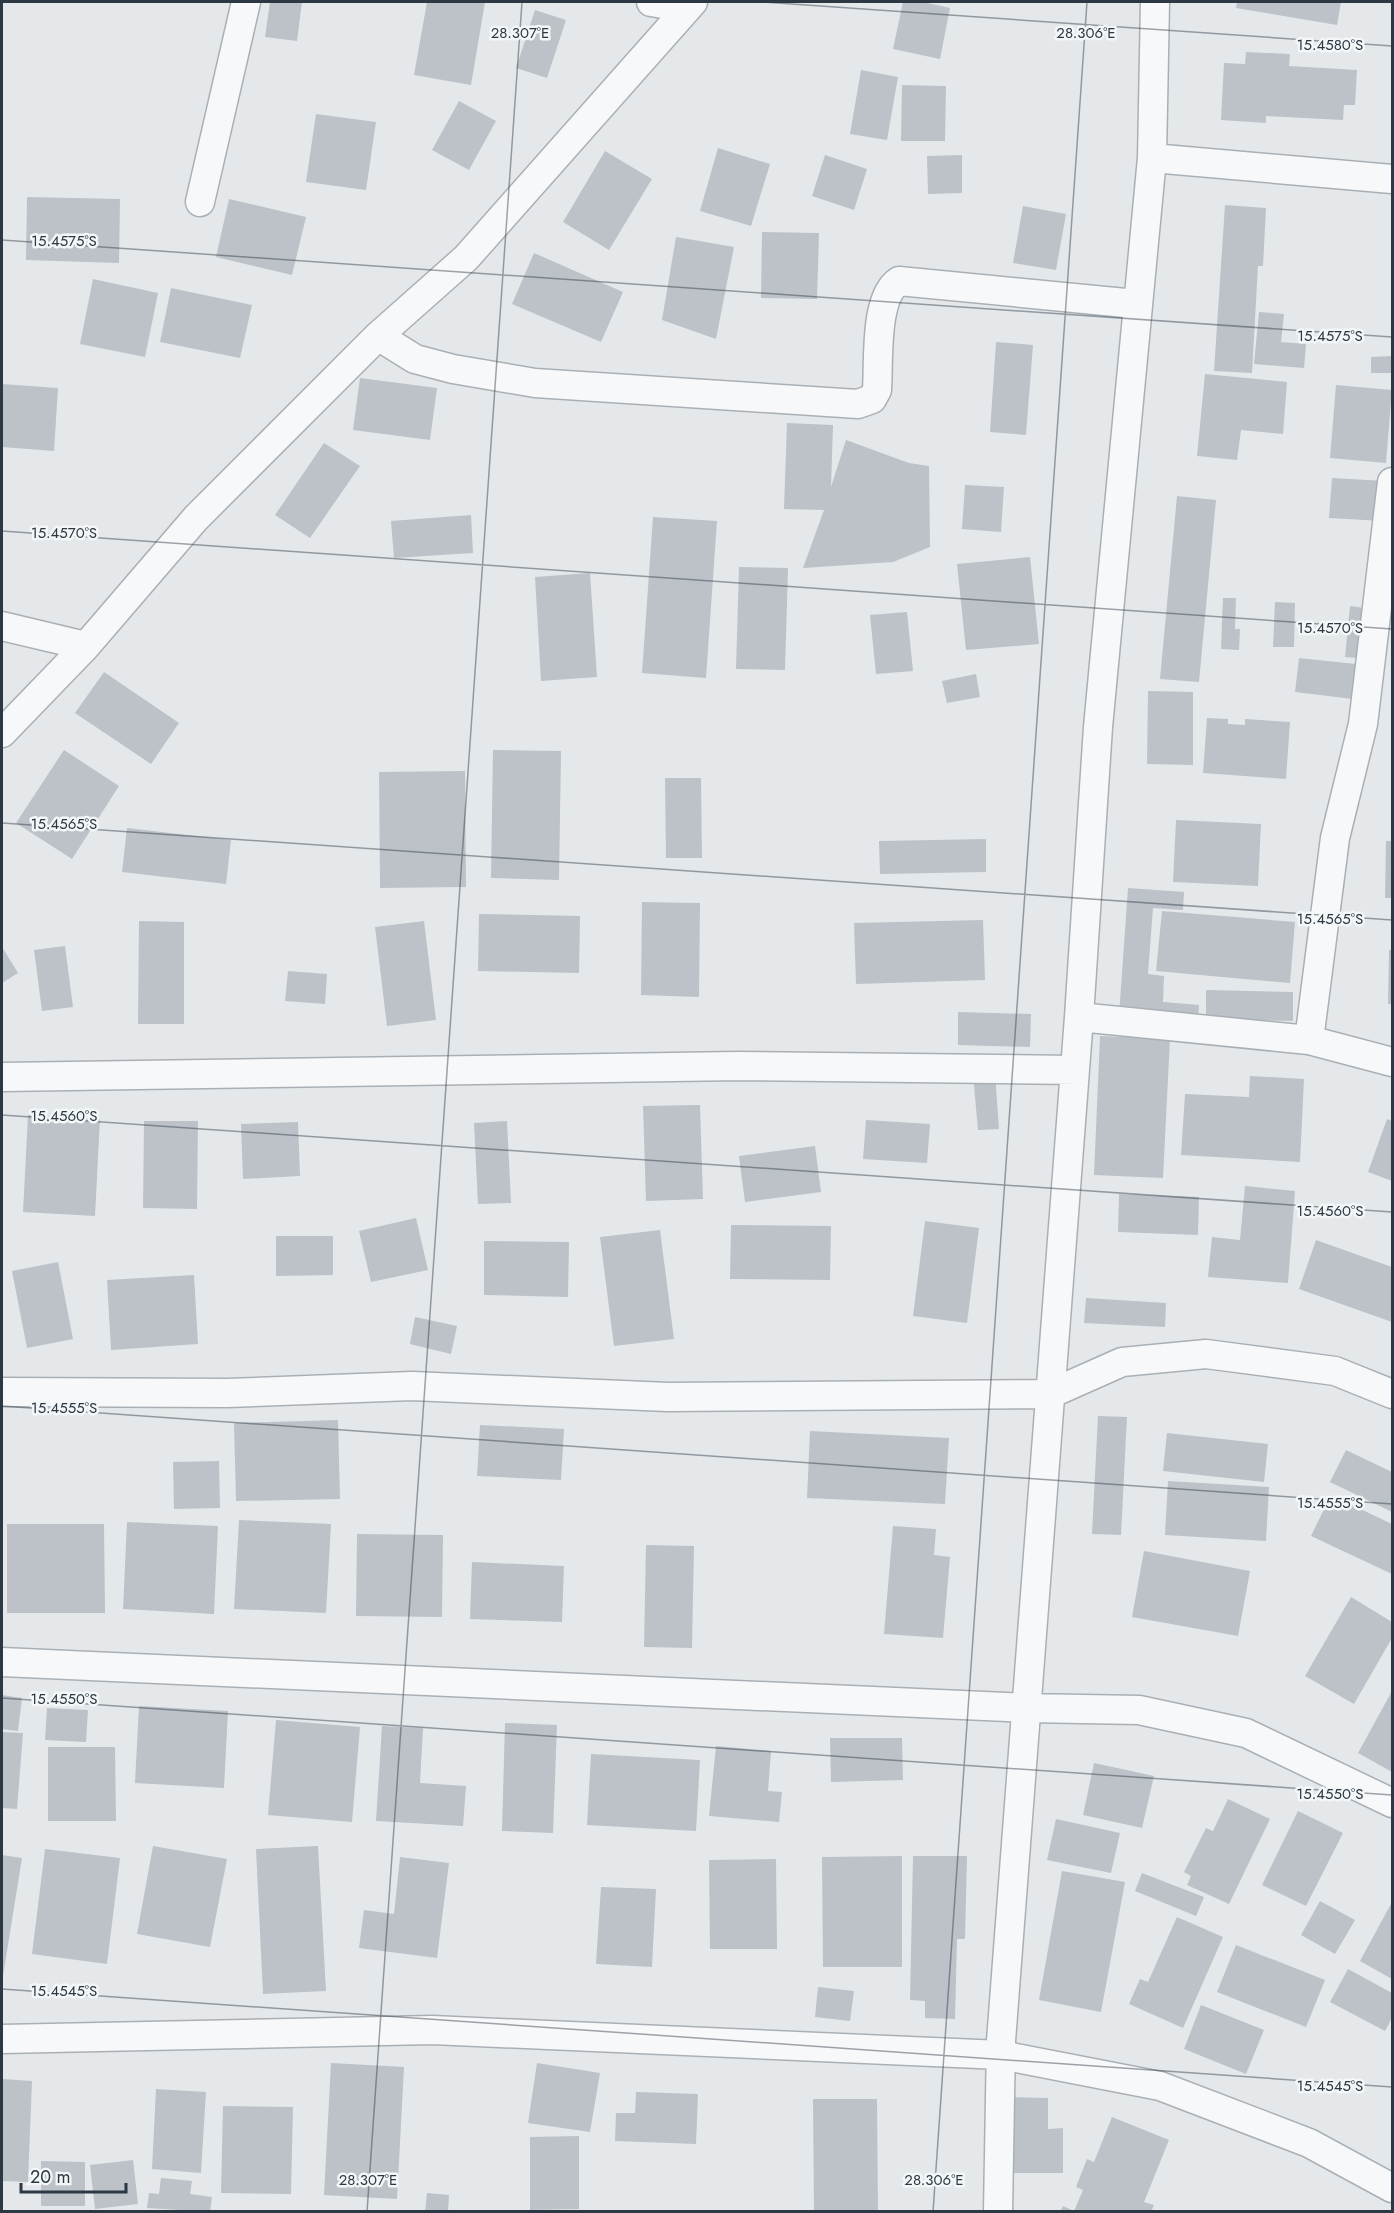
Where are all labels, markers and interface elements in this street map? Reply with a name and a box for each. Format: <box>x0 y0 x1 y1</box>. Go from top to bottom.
text: 28.307°E <box>491 22 549 44</box>
text: 28.306°E <box>1056 22 1116 44</box>
text: 15.4580°S <box>1297 34 1363 56</box>
text: 15.4575°S <box>31 230 97 252</box>
text: 15.4575°S <box>1297 325 1363 347</box>
text: 15.4570°S <box>31 522 97 544</box>
text: 15.4570°S <box>1297 617 1363 639</box>
text: 15.4565°S <box>31 813 97 835</box>
text: 15.4565°S <box>1297 908 1363 930</box>
text: 15.4560°S <box>31 1105 97 1127</box>
text: 15.4560°S <box>1297 1200 1363 1222</box>
text: 15.4555°S <box>31 1397 97 1419</box>
text: 15.4555°S <box>1297 1492 1363 1514</box>
text: 15.4550°S <box>31 1688 97 1710</box>
text: 15.4550°S <box>1297 1783 1363 1805</box>
text: 15.4545°S <box>31 1980 97 2002</box>
text: 15.4545°S <box>1297 2075 1363 2097</box>
scale bar <box>21 2156 126 2194</box>
text: 20 m <box>30 2164 70 2190</box>
text: 28.307°E <box>339 2169 397 2191</box>
text: 28.306°E <box>904 2169 964 2191</box>

